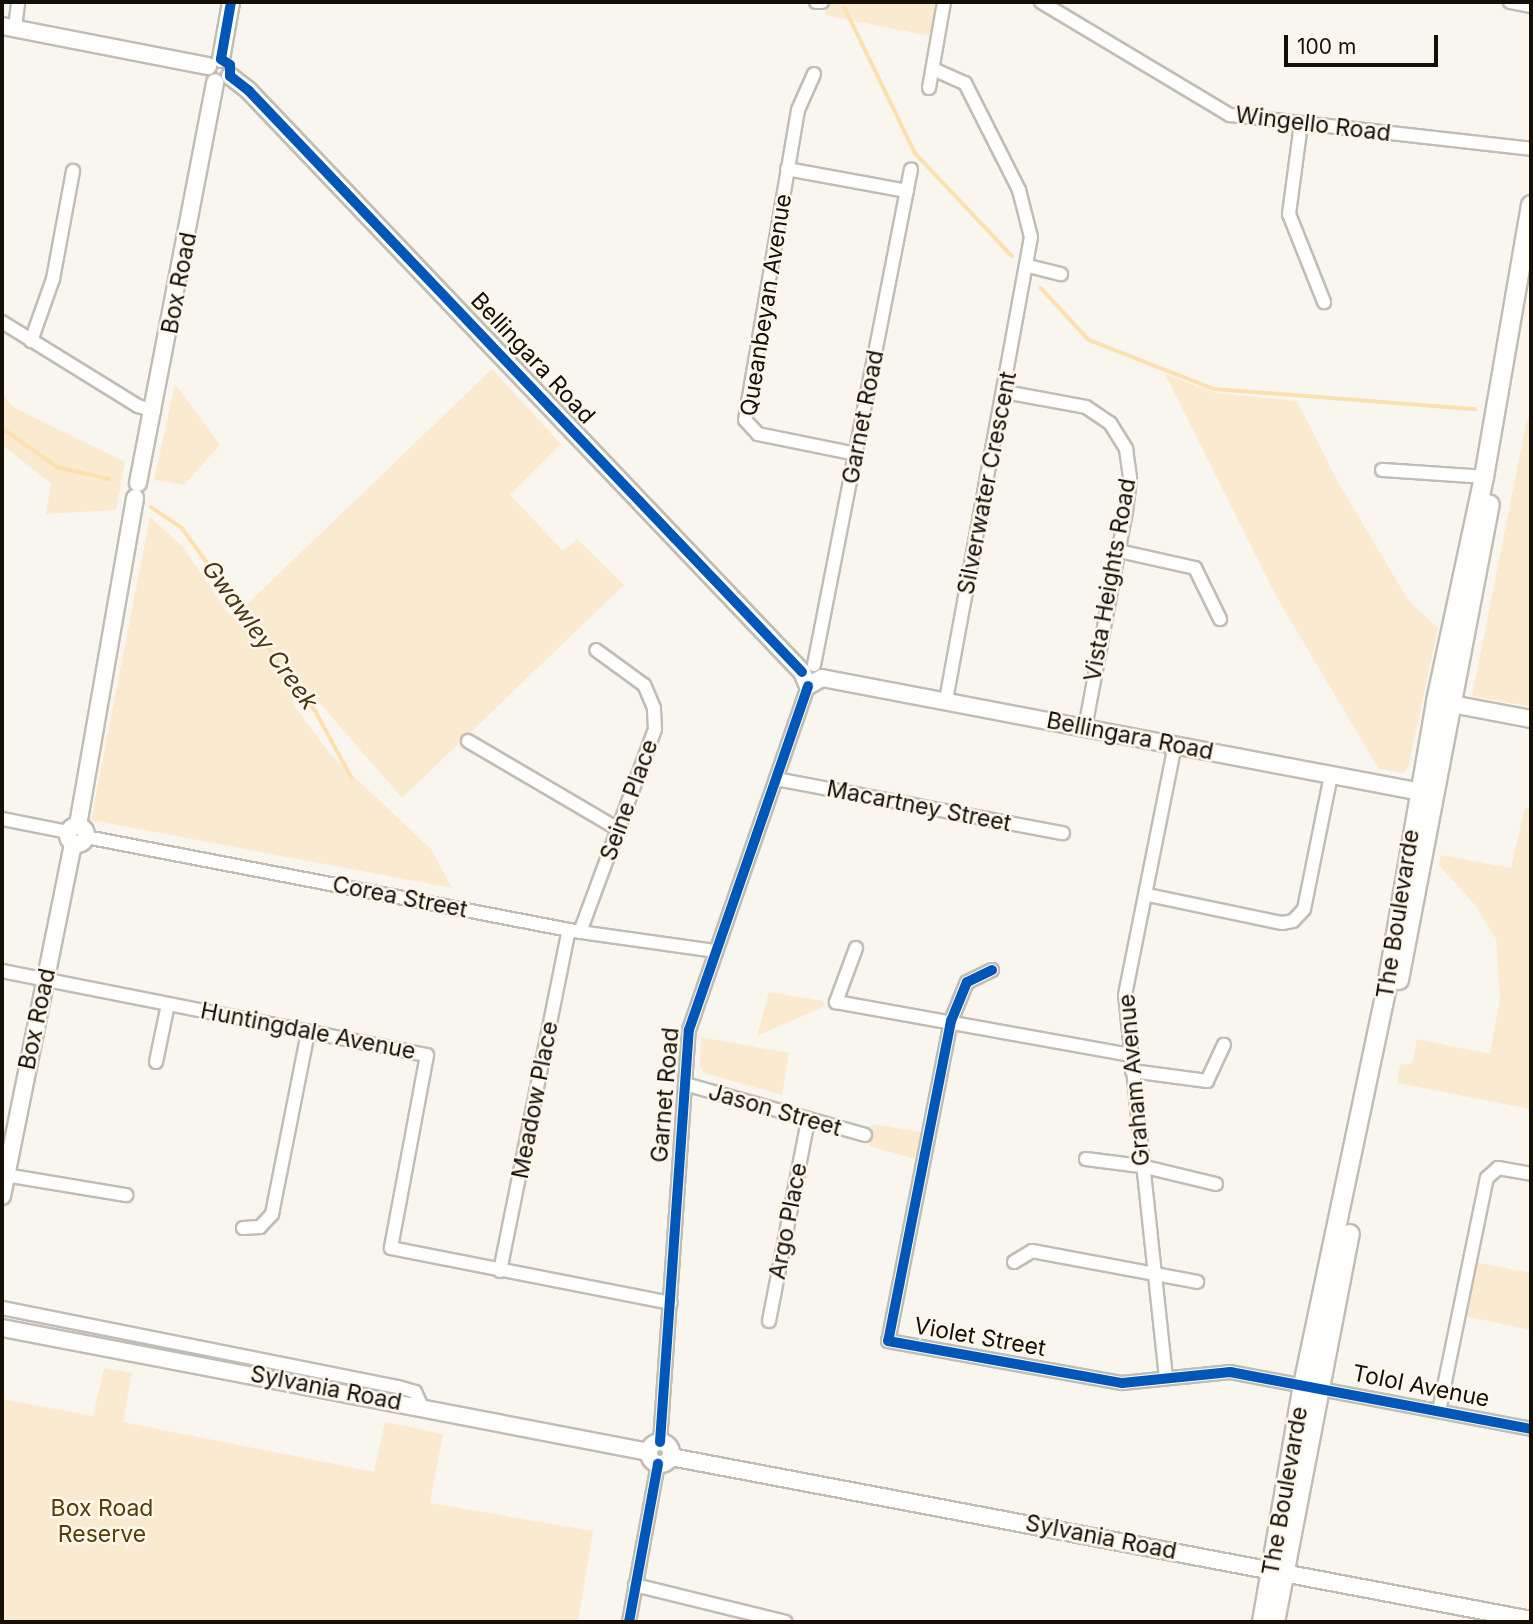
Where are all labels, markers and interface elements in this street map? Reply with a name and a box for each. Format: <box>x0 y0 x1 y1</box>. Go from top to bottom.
scale bar <box>1288 21 1442 65</box>
text: 100 m <box>1297 34 1356 59</box>
street label: Wingello Road <box>1234 101 1392 147</box>
street label: Queanbeyan Avenue <box>735 192 797 418</box>
street label: Box Road <box>156 230 202 336</box>
street label: Bellingara Road <box>465 287 601 429</box>
street label: Garnet Road <box>837 348 889 486</box>
street label: Silverwater Crescent <box>952 369 1022 597</box>
street label: Vista Heights Road <box>1079 476 1141 684</box>
water label: Gwawley Creek <box>196 555 324 715</box>
street label: Bellingara Road <box>1044 706 1216 766</box>
street label: Seine Place <box>594 736 664 864</box>
street label: Macartney Street <box>824 775 1014 837</box>
street label: The Boulevarde <box>1371 827 1425 1001</box>
street label: Corea Street <box>330 870 470 924</box>
street label: Box Road <box>13 966 61 1072</box>
street label: Graham Avenue <box>1113 993 1155 1167</box>
street label: Huntingdale Avenue <box>198 997 418 1065</box>
street label: Meadow Place <box>506 1019 564 1181</box>
street label: Garnet Road <box>645 1026 685 1164</box>
street label: Jason Street <box>705 1078 845 1142</box>
street label: Argo Place <box>763 1160 813 1282</box>
street label: Violet Street <box>912 1312 1048 1362</box>
street label: Tolol Avenue <box>1350 1359 1492 1413</box>
street label: Sylvania Road <box>248 1360 404 1416</box>
street label: The Boulevarde <box>1257 1405 1313 1577</box>
park label: Box Road Reserve <box>51 1494 153 1548</box>
street label: Sylvania Road <box>1023 1509 1179 1565</box>

